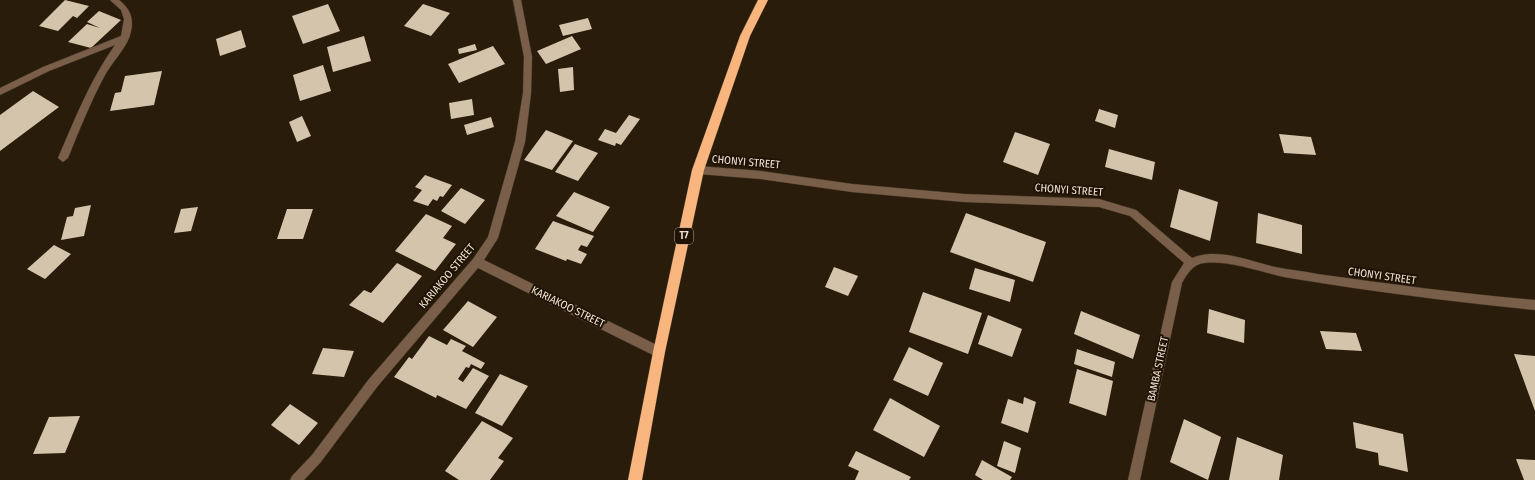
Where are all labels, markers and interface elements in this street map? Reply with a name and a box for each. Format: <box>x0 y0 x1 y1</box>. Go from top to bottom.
street label: CHONYI STREET <box>711 153 782 172</box>
street label: CHONYI STREET <box>1034 181 1105 199</box>
road number: T7 <box>675 228 693 244</box>
street label: KARIAKOO STREET <box>416 240 478 311</box>
street label: CHONYI STREET <box>1347 265 1418 287</box>
street label: KARIAKOO STREET <box>529 284 608 331</box>
street label: BAMBA STREET <box>1145 335 1171 402</box>

